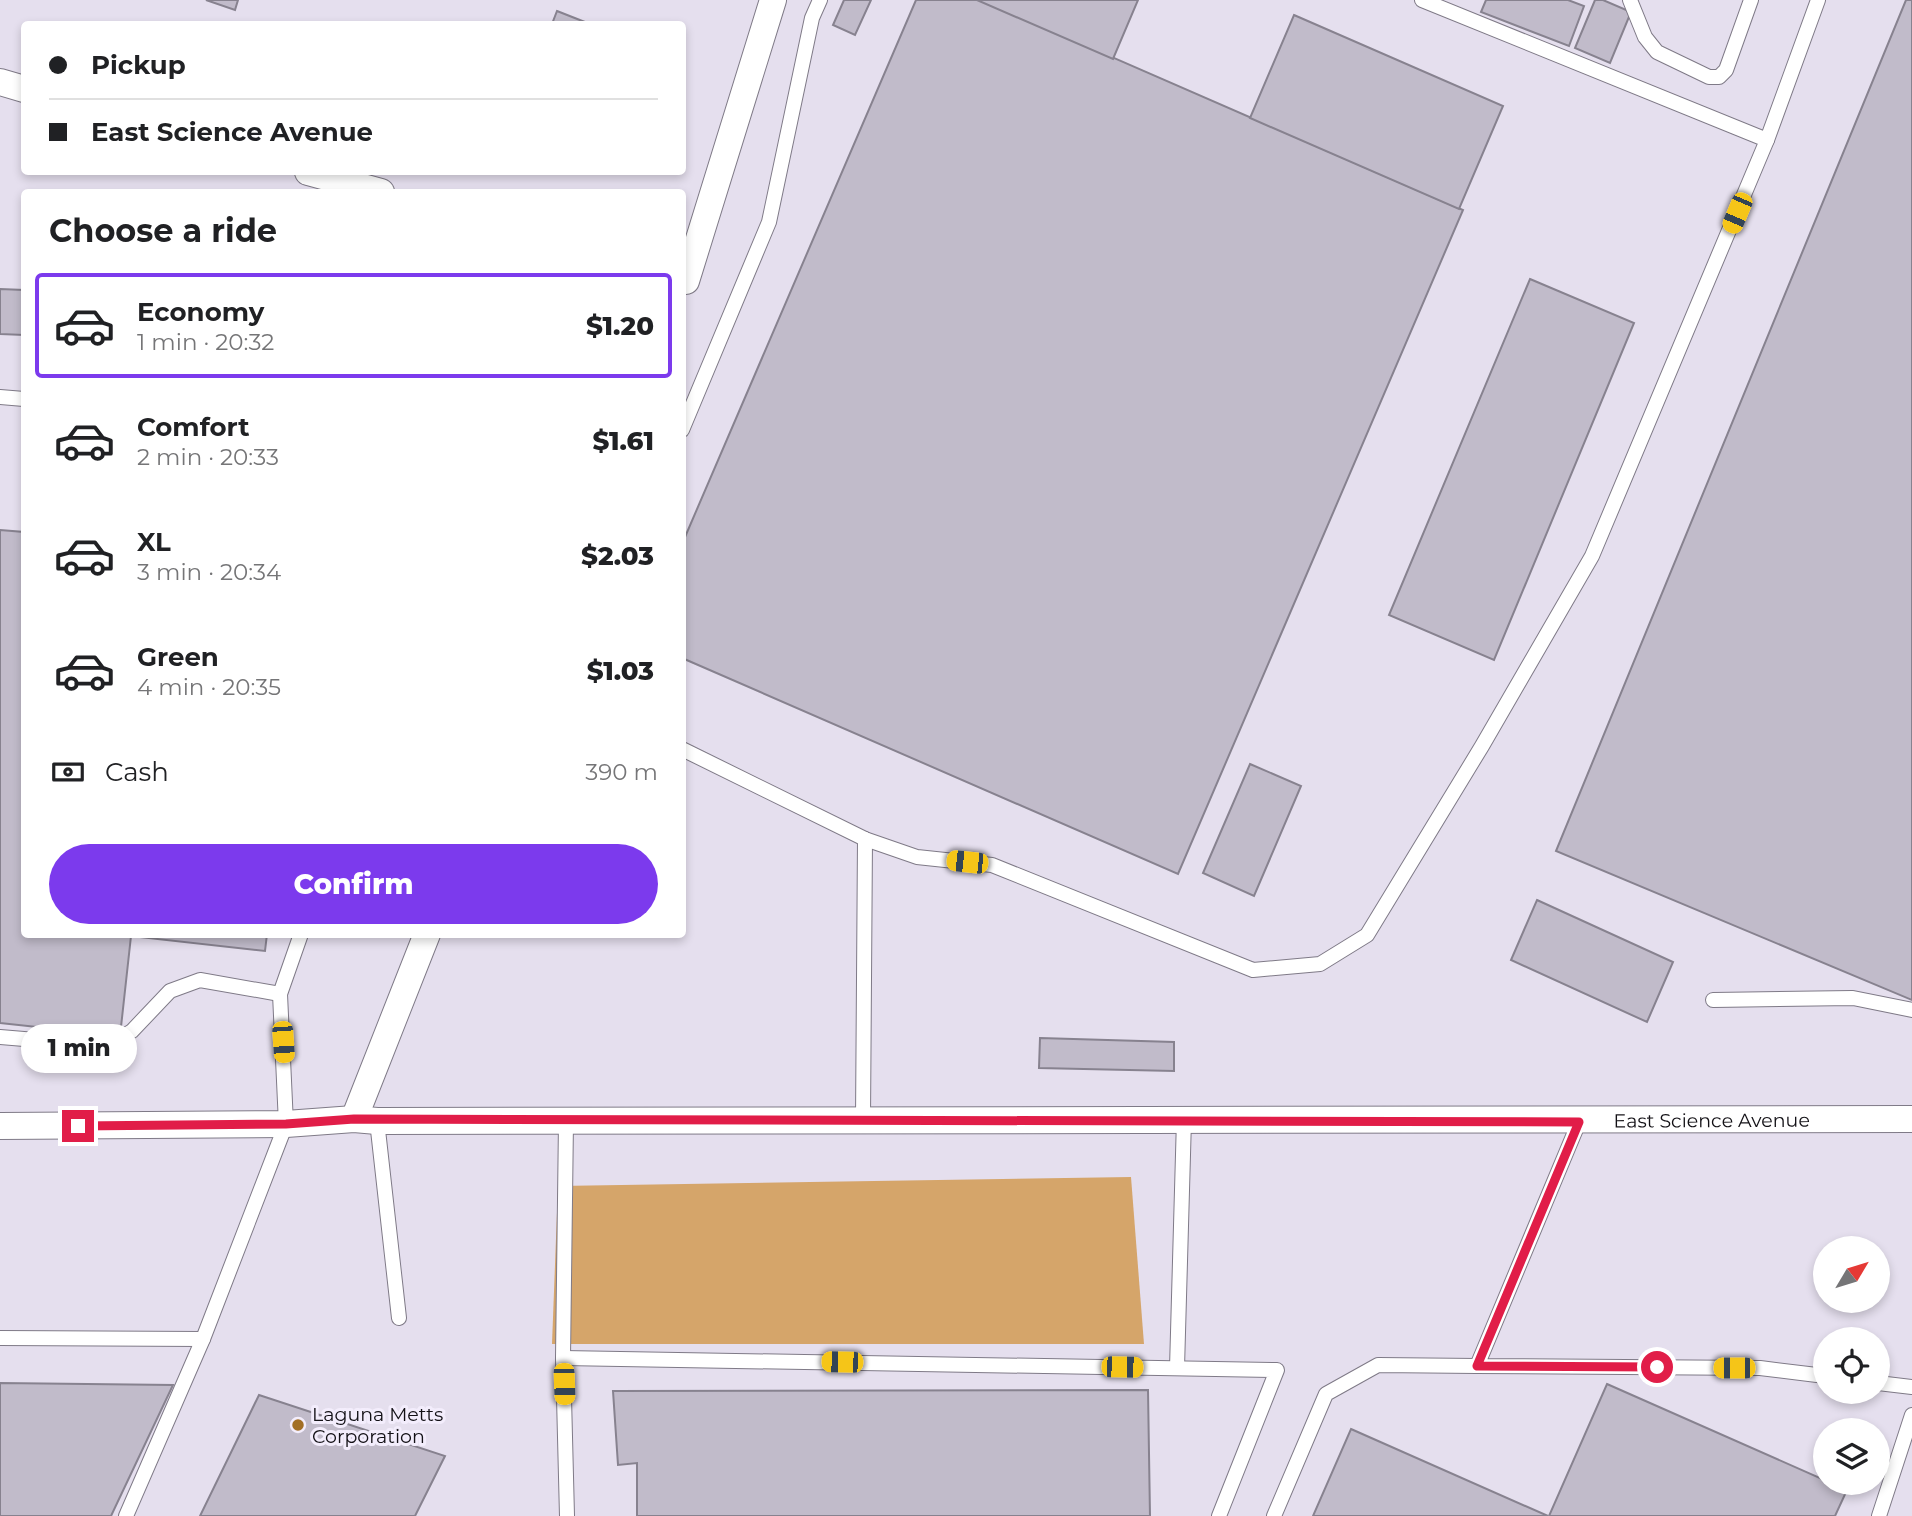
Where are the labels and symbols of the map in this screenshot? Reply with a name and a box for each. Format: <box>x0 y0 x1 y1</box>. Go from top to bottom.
car <box>1720 190 1755 236</box>
car <box>946 849 989 875</box>
car <box>272 1020 295 1064</box>
callout: 1 min <box>20 1024 136 1074</box>
street label: East Science Avenue <box>1614 1109 1810 1133</box>
route end <box>62 1110 94 1142</box>
north arrow <box>1813 1236 1890 1312</box>
car <box>821 1351 864 1373</box>
route start <box>1641 1351 1673 1383</box>
car <box>1101 1356 1144 1378</box>
car <box>1714 1358 1756 1379</box>
car <box>553 1363 576 1405</box>
place label: Laguna Metts Corporation <box>312 1403 443 1448</box>
marker: Laguna Metts Corporation <box>290 1417 306 1433</box>

